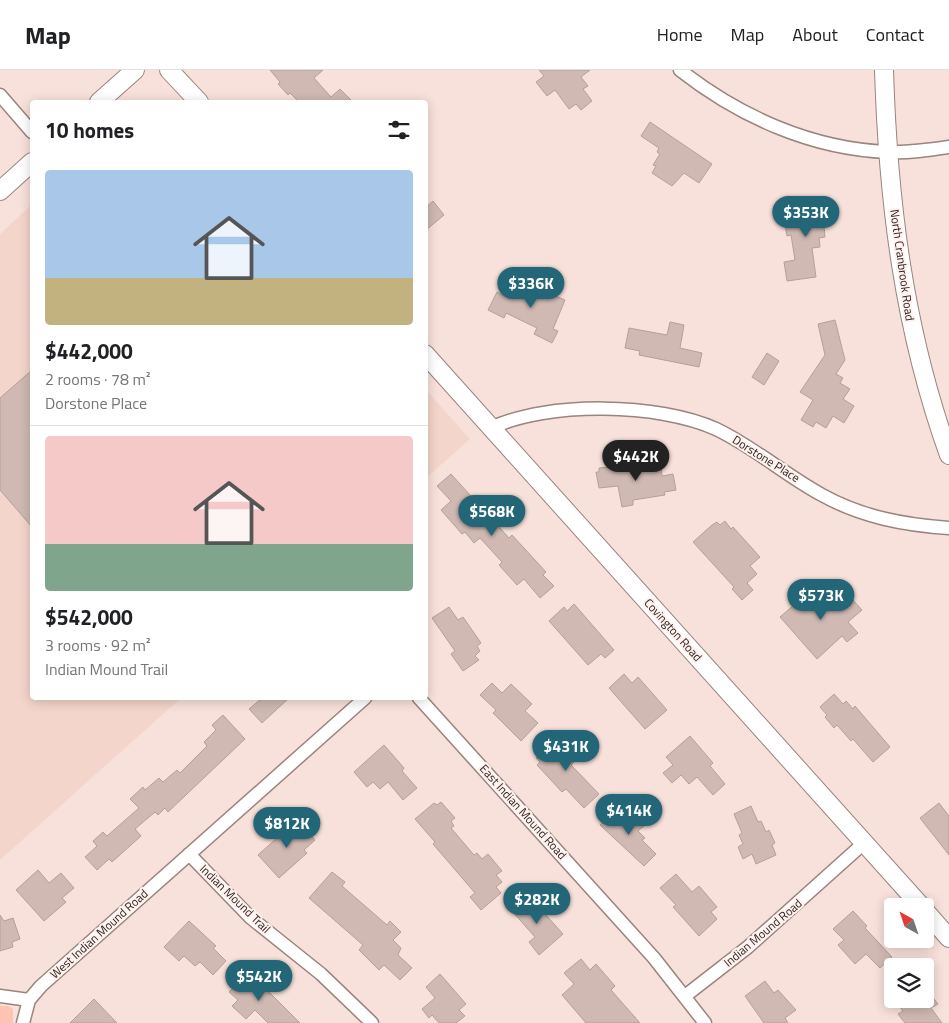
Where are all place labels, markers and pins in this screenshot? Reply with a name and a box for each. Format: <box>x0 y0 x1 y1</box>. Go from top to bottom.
pin: $353K <box>771 196 841 238</box>
pin: $336K <box>496 266 566 309</box>
pin: $442K <box>601 440 671 482</box>
pin: $568K <box>457 494 527 537</box>
pin: $573K <box>786 578 856 621</box>
pin: $431K <box>531 730 601 772</box>
pin: $414K <box>594 794 664 836</box>
pin: $812K <box>252 806 322 849</box>
pin: $282K <box>502 882 572 925</box>
pin: $542K <box>224 960 294 1002</box>

